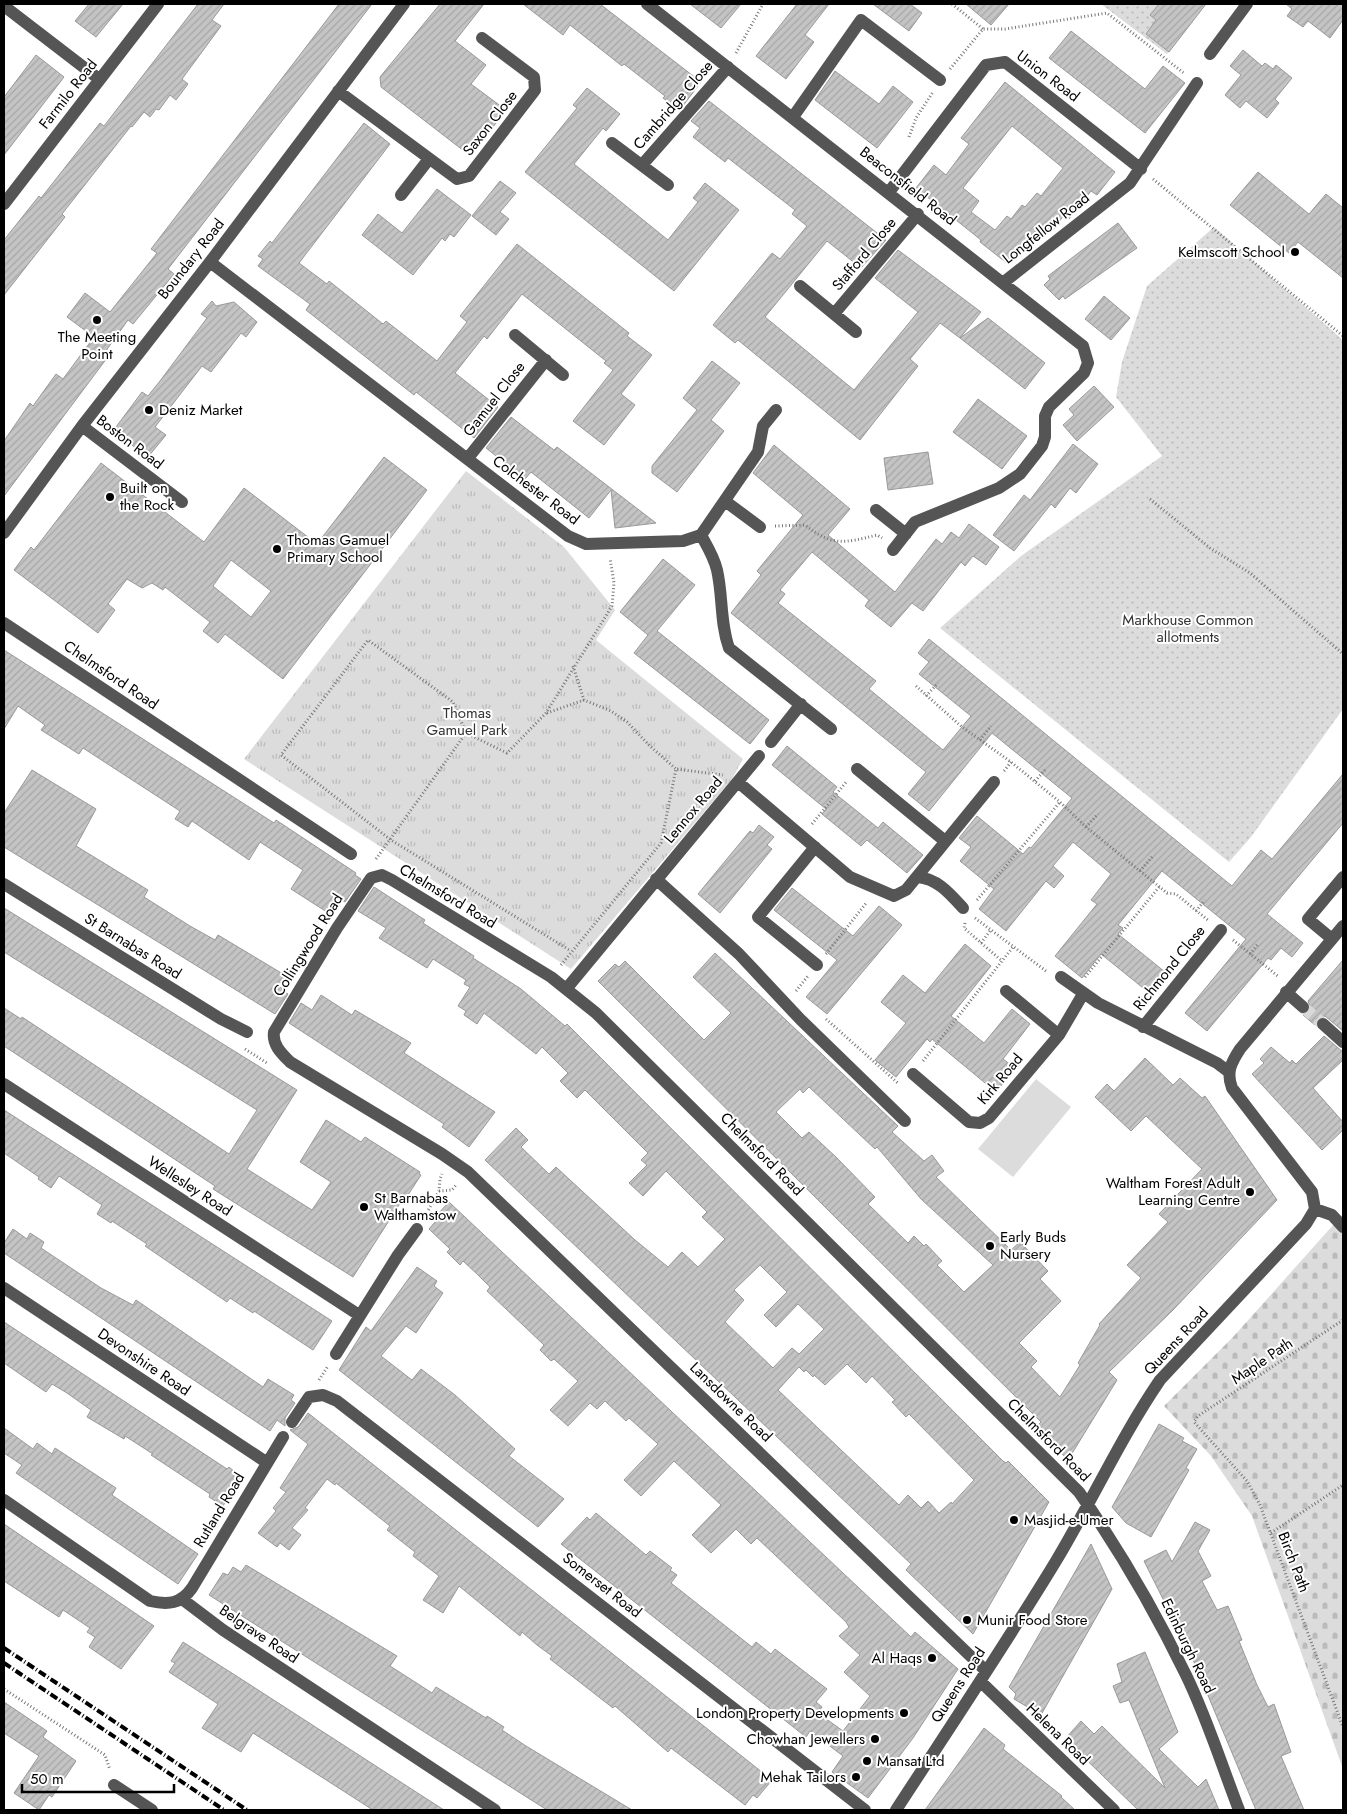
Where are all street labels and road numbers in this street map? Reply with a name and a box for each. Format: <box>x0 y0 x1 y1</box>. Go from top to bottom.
street label: Union Road <box>1012 45 1084 107</box>
street label: Farmilo Road <box>34 54 102 134</box>
street label: Cambridge Close <box>628 55 718 154</box>
street label: Saxon Close <box>457 85 523 160</box>
street label: Beaconsfield Road <box>855 141 961 231</box>
street label: Longfellow Road <box>998 187 1094 269</box>
street label: Stafford Close <box>827 212 901 295</box>
street label: Boundary Road <box>152 214 230 304</box>
street label: Gamuel Close <box>458 357 530 441</box>
street label: Boston Road <box>92 409 168 475</box>
street label: Colchester Road <box>488 450 584 530</box>
street label: Chelmsford Road <box>59 635 163 715</box>
street label: Lennox Road <box>658 772 728 848</box>
street label: Chelmsford Road <box>395 858 501 934</box>
street label: Collingwood Road <box>268 889 348 1001</box>
street label: St Barnabas Road <box>80 907 186 985</box>
street label: Richmond Close <box>1128 921 1210 1015</box>
street label: Kirk Road <box>972 1049 1028 1109</box>
street label: Chelmsford Road <box>715 1107 809 1201</box>
street label: Wellesley Road <box>144 1151 236 1221</box>
street label: Queens Road <box>1139 1302 1213 1380</box>
street label: Devonshire Road <box>93 1323 195 1401</box>
street label: Maple Path <box>1227 1332 1297 1390</box>
street label: Lansdowne Road <box>685 1357 777 1447</box>
street label: Chelmsford Road <box>1002 1393 1096 1487</box>
street label: Rutland Road <box>188 1468 250 1552</box>
street label: Birch Path <box>1272 1529 1316 1595</box>
street label: Somerset Road <box>558 1547 646 1623</box>
street label: Edinburgh Road <box>1155 1595 1221 1697</box>
street label: Belgrave Road <box>215 1599 303 1669</box>
street label: Queens Road <box>925 1643 991 1727</box>
street label: Helena Road <box>1021 1698 1095 1770</box>

